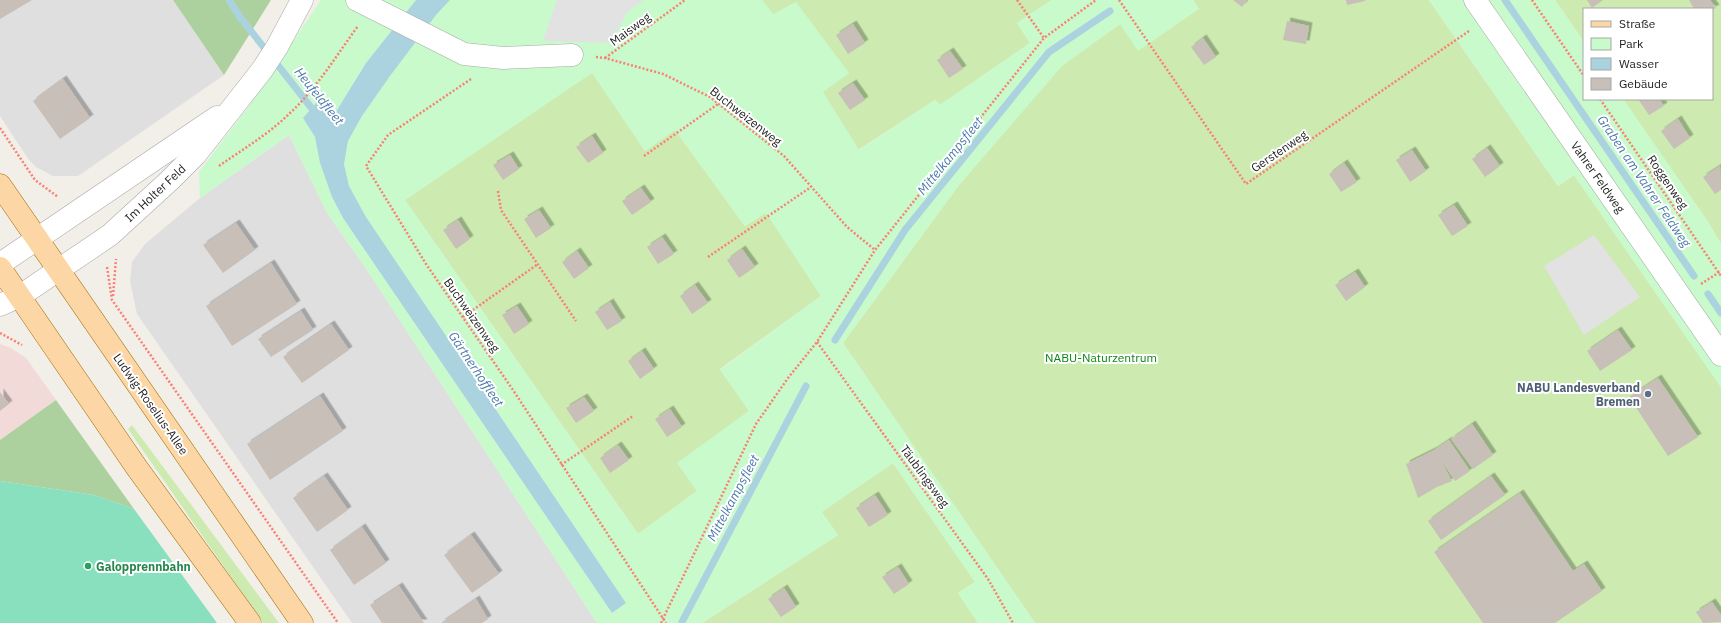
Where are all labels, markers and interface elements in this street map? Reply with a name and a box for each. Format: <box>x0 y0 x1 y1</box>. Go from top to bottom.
legend <box>1583 8 1713 100</box>
street label: Maisweg <box>607 9 654 49</box>
text: Straße <box>1619 16 1656 31</box>
text: Park <box>1619 36 1644 51</box>
text: Wasser <box>1619 56 1659 71</box>
water label: Heufeldfleet <box>291 64 348 129</box>
text: Gebäude <box>1619 76 1668 91</box>
street label: Buchweizenweg <box>707 83 785 149</box>
water label: Graben am Vahrer Feldweg <box>1594 112 1695 251</box>
water label: Mittelkampsfleet <box>913 113 987 198</box>
street label: Gerstenweg <box>1248 126 1311 175</box>
street label: Vahrer Feldweg <box>1568 138 1629 216</box>
street label: Roggenweg <box>1644 152 1692 213</box>
street label: Im Holter Feld <box>121 161 189 225</box>
street label: Buchweizenweg <box>441 275 503 356</box>
water label: Gärtnerhoffleet <box>445 328 508 411</box>
street label: Ludwig-Roselius-Allee <box>110 350 192 458</box>
park label: NABU-Naturzentrum <box>1045 350 1157 365</box>
place label: NABU Landesverband Bremen <box>1517 380 1640 409</box>
marker: NABU Landesverband Bremen <box>1643 389 1653 399</box>
street label: Täublingsweg <box>897 442 953 511</box>
water label: Mittelkampsfleet <box>703 451 763 544</box>
place label: Galopprennbahn <box>96 559 191 574</box>
marker: Galopprennbahn <box>83 561 93 571</box>

